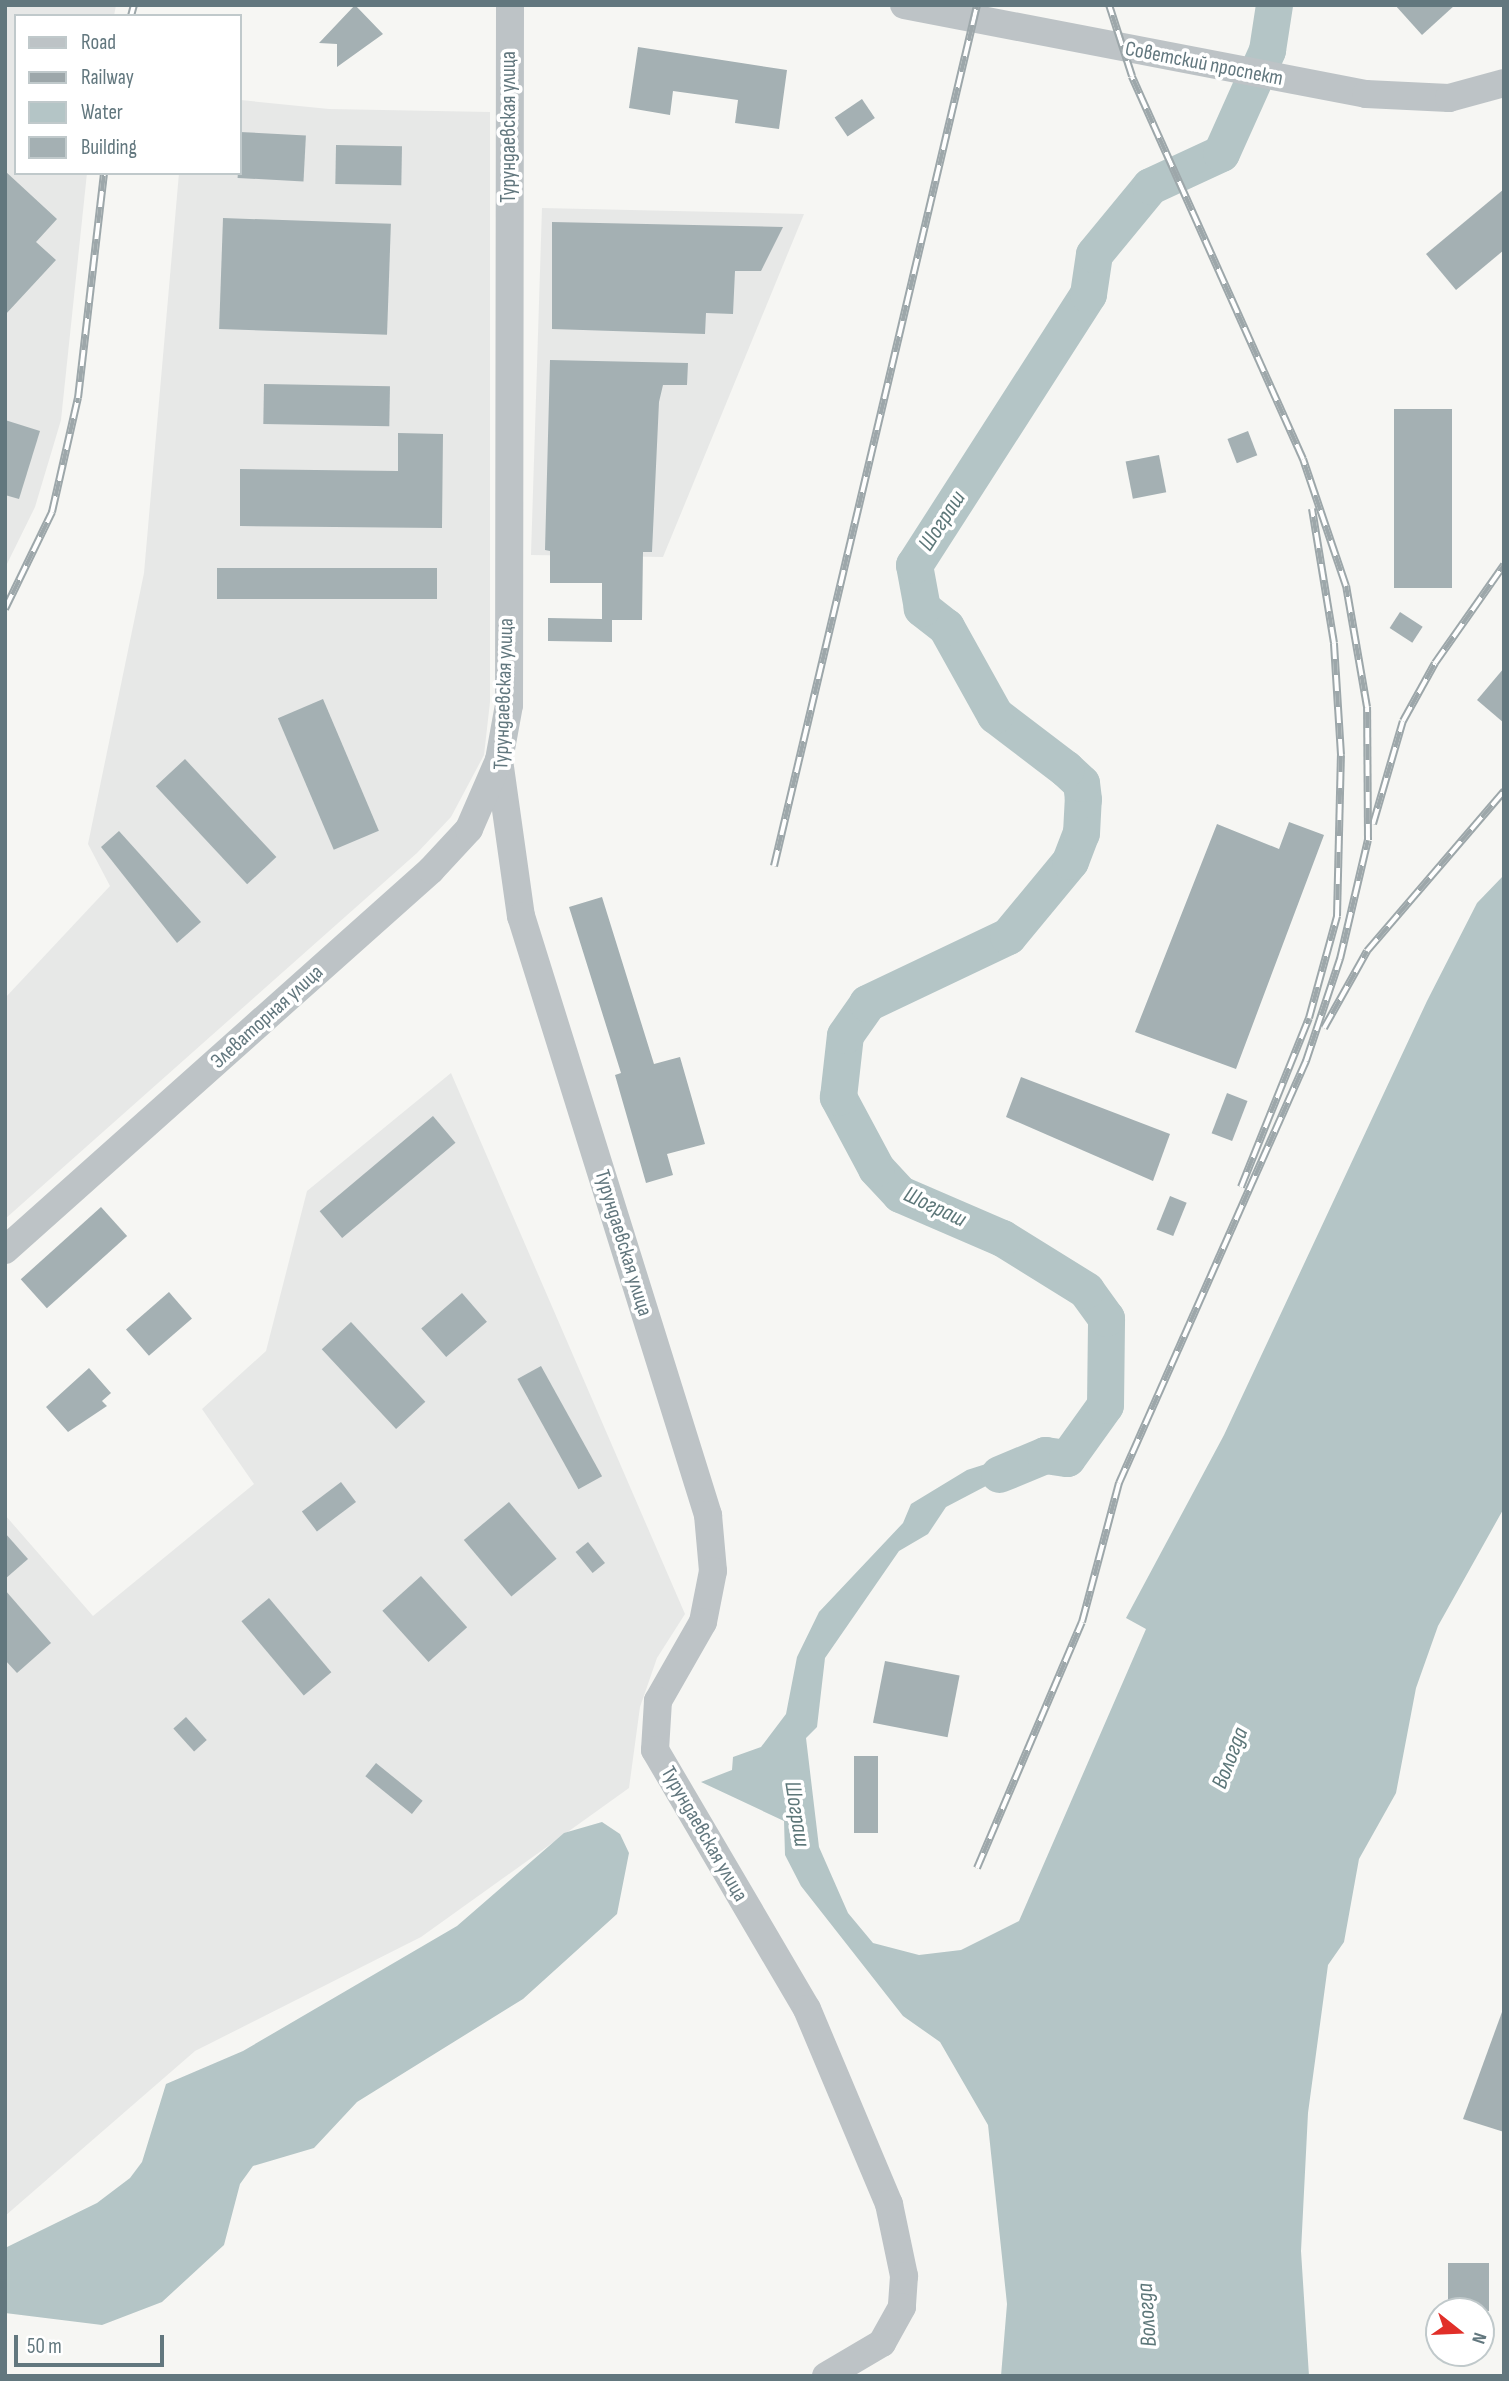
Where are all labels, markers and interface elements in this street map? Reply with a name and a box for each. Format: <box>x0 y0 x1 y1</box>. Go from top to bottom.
legend <box>14 14 242 175</box>
text: Road <box>81 30 116 55</box>
street label: Советский проспект <box>1123 36 1285 92</box>
street label: Турундаевская улица <box>496 51 522 203</box>
text: Railway <box>81 65 134 90</box>
text: Water <box>81 100 123 125</box>
text: Building <box>81 135 137 160</box>
water label: Шограш <box>912 486 972 556</box>
street label: Турундаевская улица <box>489 618 519 770</box>
street label: Элеваторная улица <box>206 960 328 1074</box>
street label: Турундаевская улица <box>589 1167 657 1319</box>
water label: Шограш <box>899 1181 971 1233</box>
water label: Вологда <box>1206 1723 1254 1793</box>
street label: Турундаевская улица <box>655 1762 753 1906</box>
water label: Шограш <box>778 1779 816 1849</box>
water label: Вологда <box>1131 2282 1163 2348</box>
north arrow <box>1425 2297 1495 2367</box>
scale bar <box>18 2322 168 2366</box>
text: N <box>1466 2330 1491 2346</box>
text: 50 m <box>27 2334 62 2359</box>

